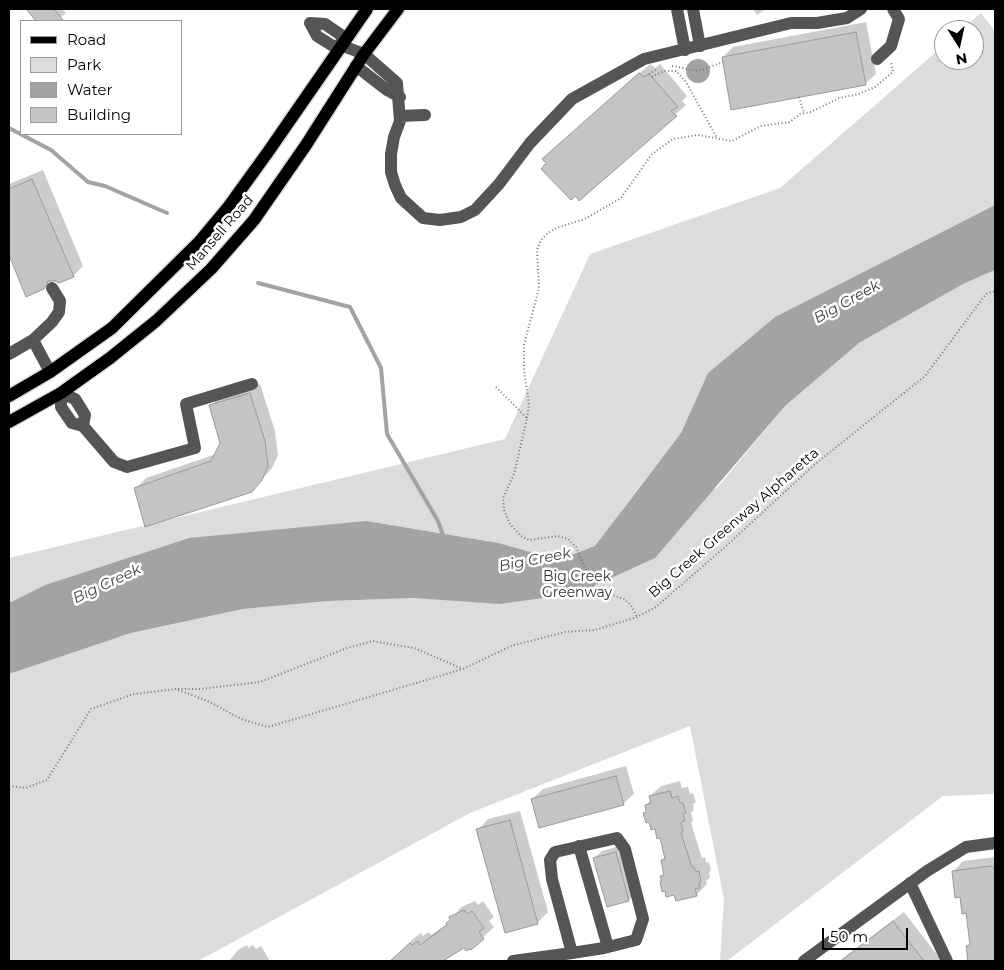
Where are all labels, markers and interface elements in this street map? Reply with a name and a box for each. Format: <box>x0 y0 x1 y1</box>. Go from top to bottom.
legend <box>20 20 182 135</box>
north arrow <box>934 20 984 70</box>
text: Road <box>67 30 106 49</box>
text: N <box>954 49 969 69</box>
text: Park <box>67 55 101 74</box>
text: Water <box>67 80 113 99</box>
text: Building <box>67 105 131 124</box>
street label: Mansell Road <box>183 192 257 274</box>
water label: Big Creek <box>811 276 883 328</box>
street label: Big Creek Greenway Alpharetta <box>646 445 822 601</box>
water label: Big Creek <box>497 544 573 576</box>
water label: Big Creek <box>70 560 144 608</box>
park label: Big Creek Greenway <box>542 569 612 602</box>
scale bar <box>824 918 910 950</box>
text: 50 m <box>830 927 868 946</box>

